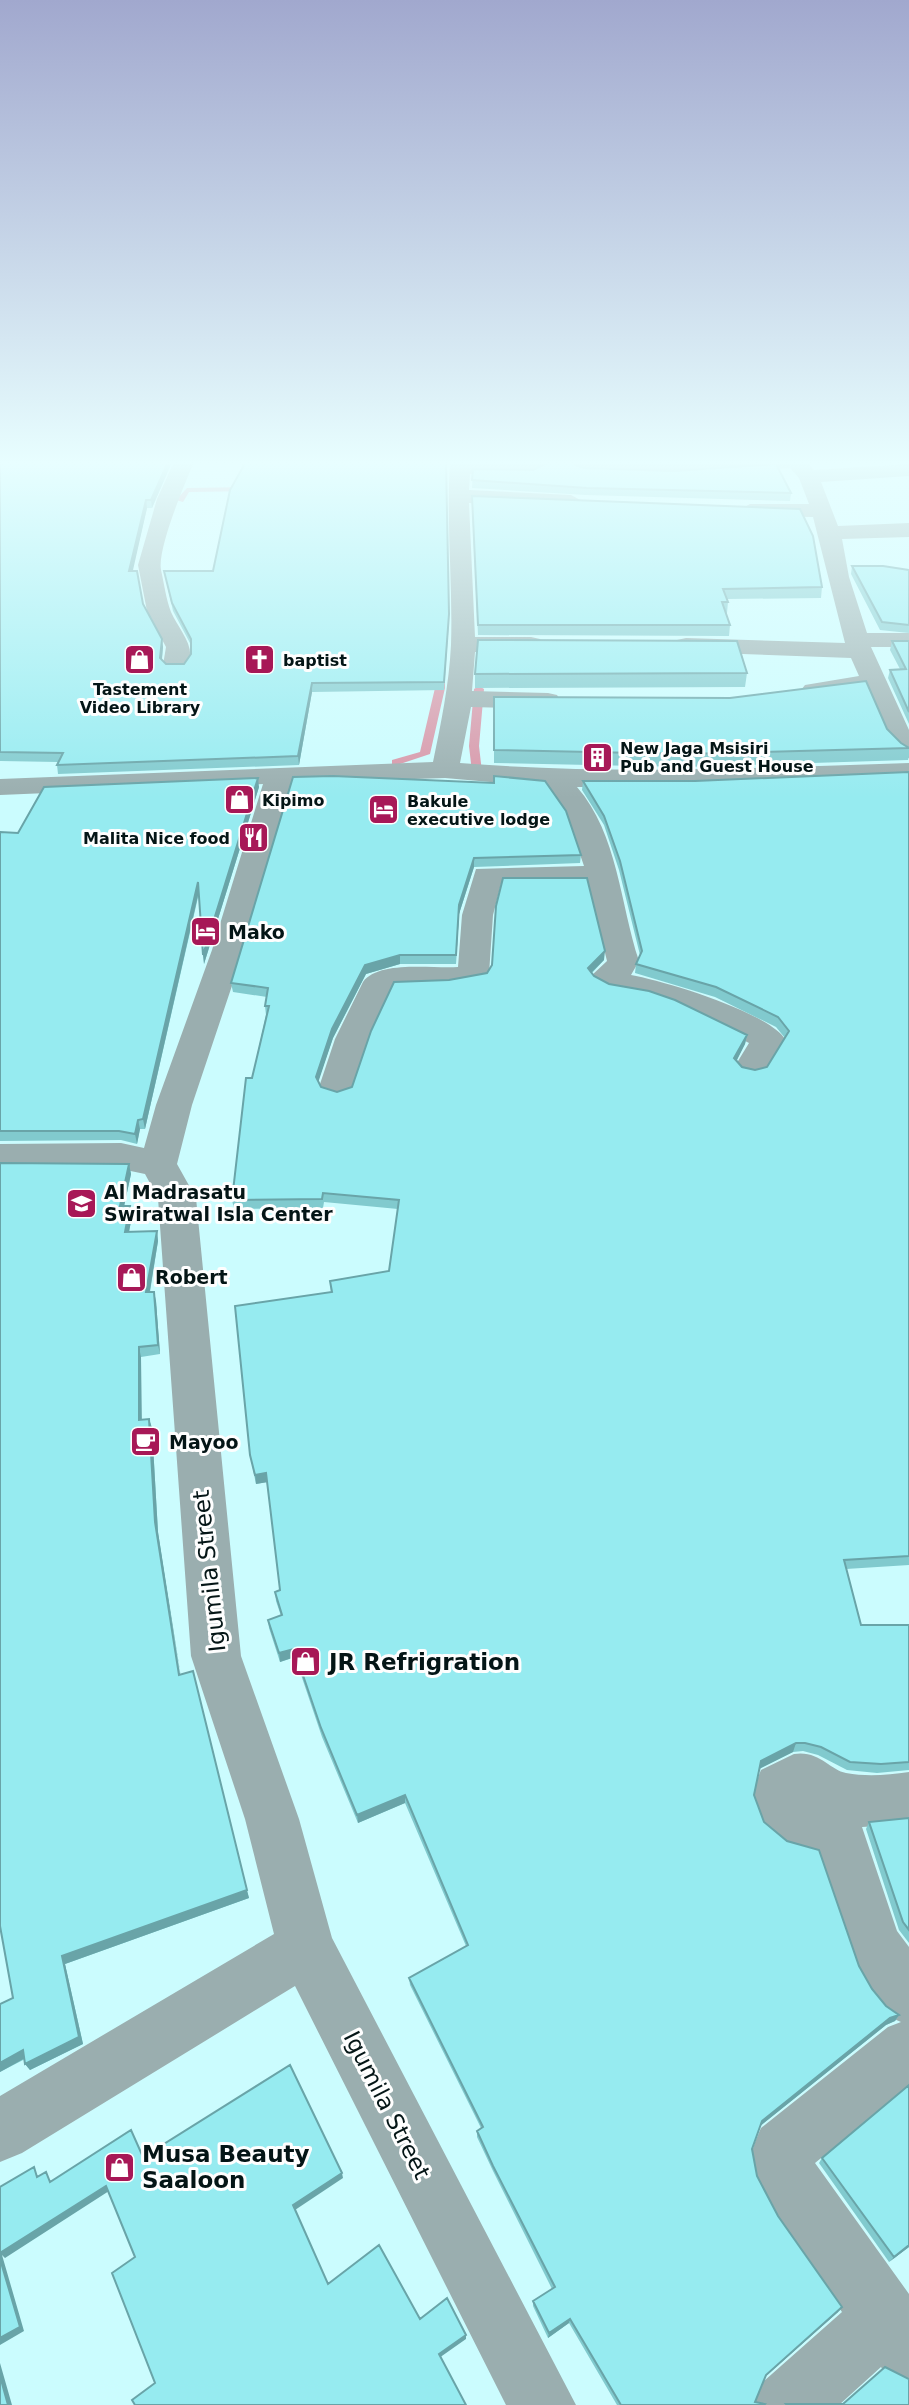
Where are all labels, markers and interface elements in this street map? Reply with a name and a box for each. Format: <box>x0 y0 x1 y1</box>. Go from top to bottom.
shop icon: Tastement Video Library <box>123 643 157 677</box>
church icon: baptist <box>243 643 277 677</box>
place label: baptist <box>283 651 347 670</box>
place label: Tastement Video Library <box>80 680 201 717</box>
place label: New Jaga Msisiri Pub and Guest House <box>620 739 814 776</box>
building icon: New Jaga Msisiri Pub and Guest House <box>580 740 614 774</box>
shop icon: Kipimo <box>222 783 256 817</box>
place label: Kipimo <box>262 791 324 810</box>
place label: Bakule executive lodge <box>407 792 550 829</box>
hotel icon: Bakule executive lodge <box>367 793 401 827</box>
restaurant icon: Malita Nice food <box>236 821 270 855</box>
place label: Malita Nice food <box>83 829 230 848</box>
hotel icon: Mako <box>188 915 222 949</box>
place label: Mako <box>228 921 285 943</box>
place label: Al Madrasatu Swiratwal Isla Center <box>104 1181 333 1225</box>
school or university icon: Al Madrasatu Swiratwal Isla Center <box>64 1186 98 1220</box>
shop icon: Robert <box>115 1260 149 1294</box>
place label: Robert <box>155 1266 228 1288</box>
cafe icon: Mayoo <box>129 1425 163 1459</box>
place label: Mayoo <box>169 1431 239 1453</box>
street label: Igumila Street <box>188 1489 230 1653</box>
shop icon: JR Refrigration <box>289 1645 323 1679</box>
place label: JR Refrigration <box>327 1649 520 1675</box>
street label: Igumila Street <box>339 2027 435 2183</box>
place label: Musa Beauty Saaloon <box>142 2141 310 2193</box>
shop icon: Musa Beauty Saaloon <box>102 2150 136 2184</box>

